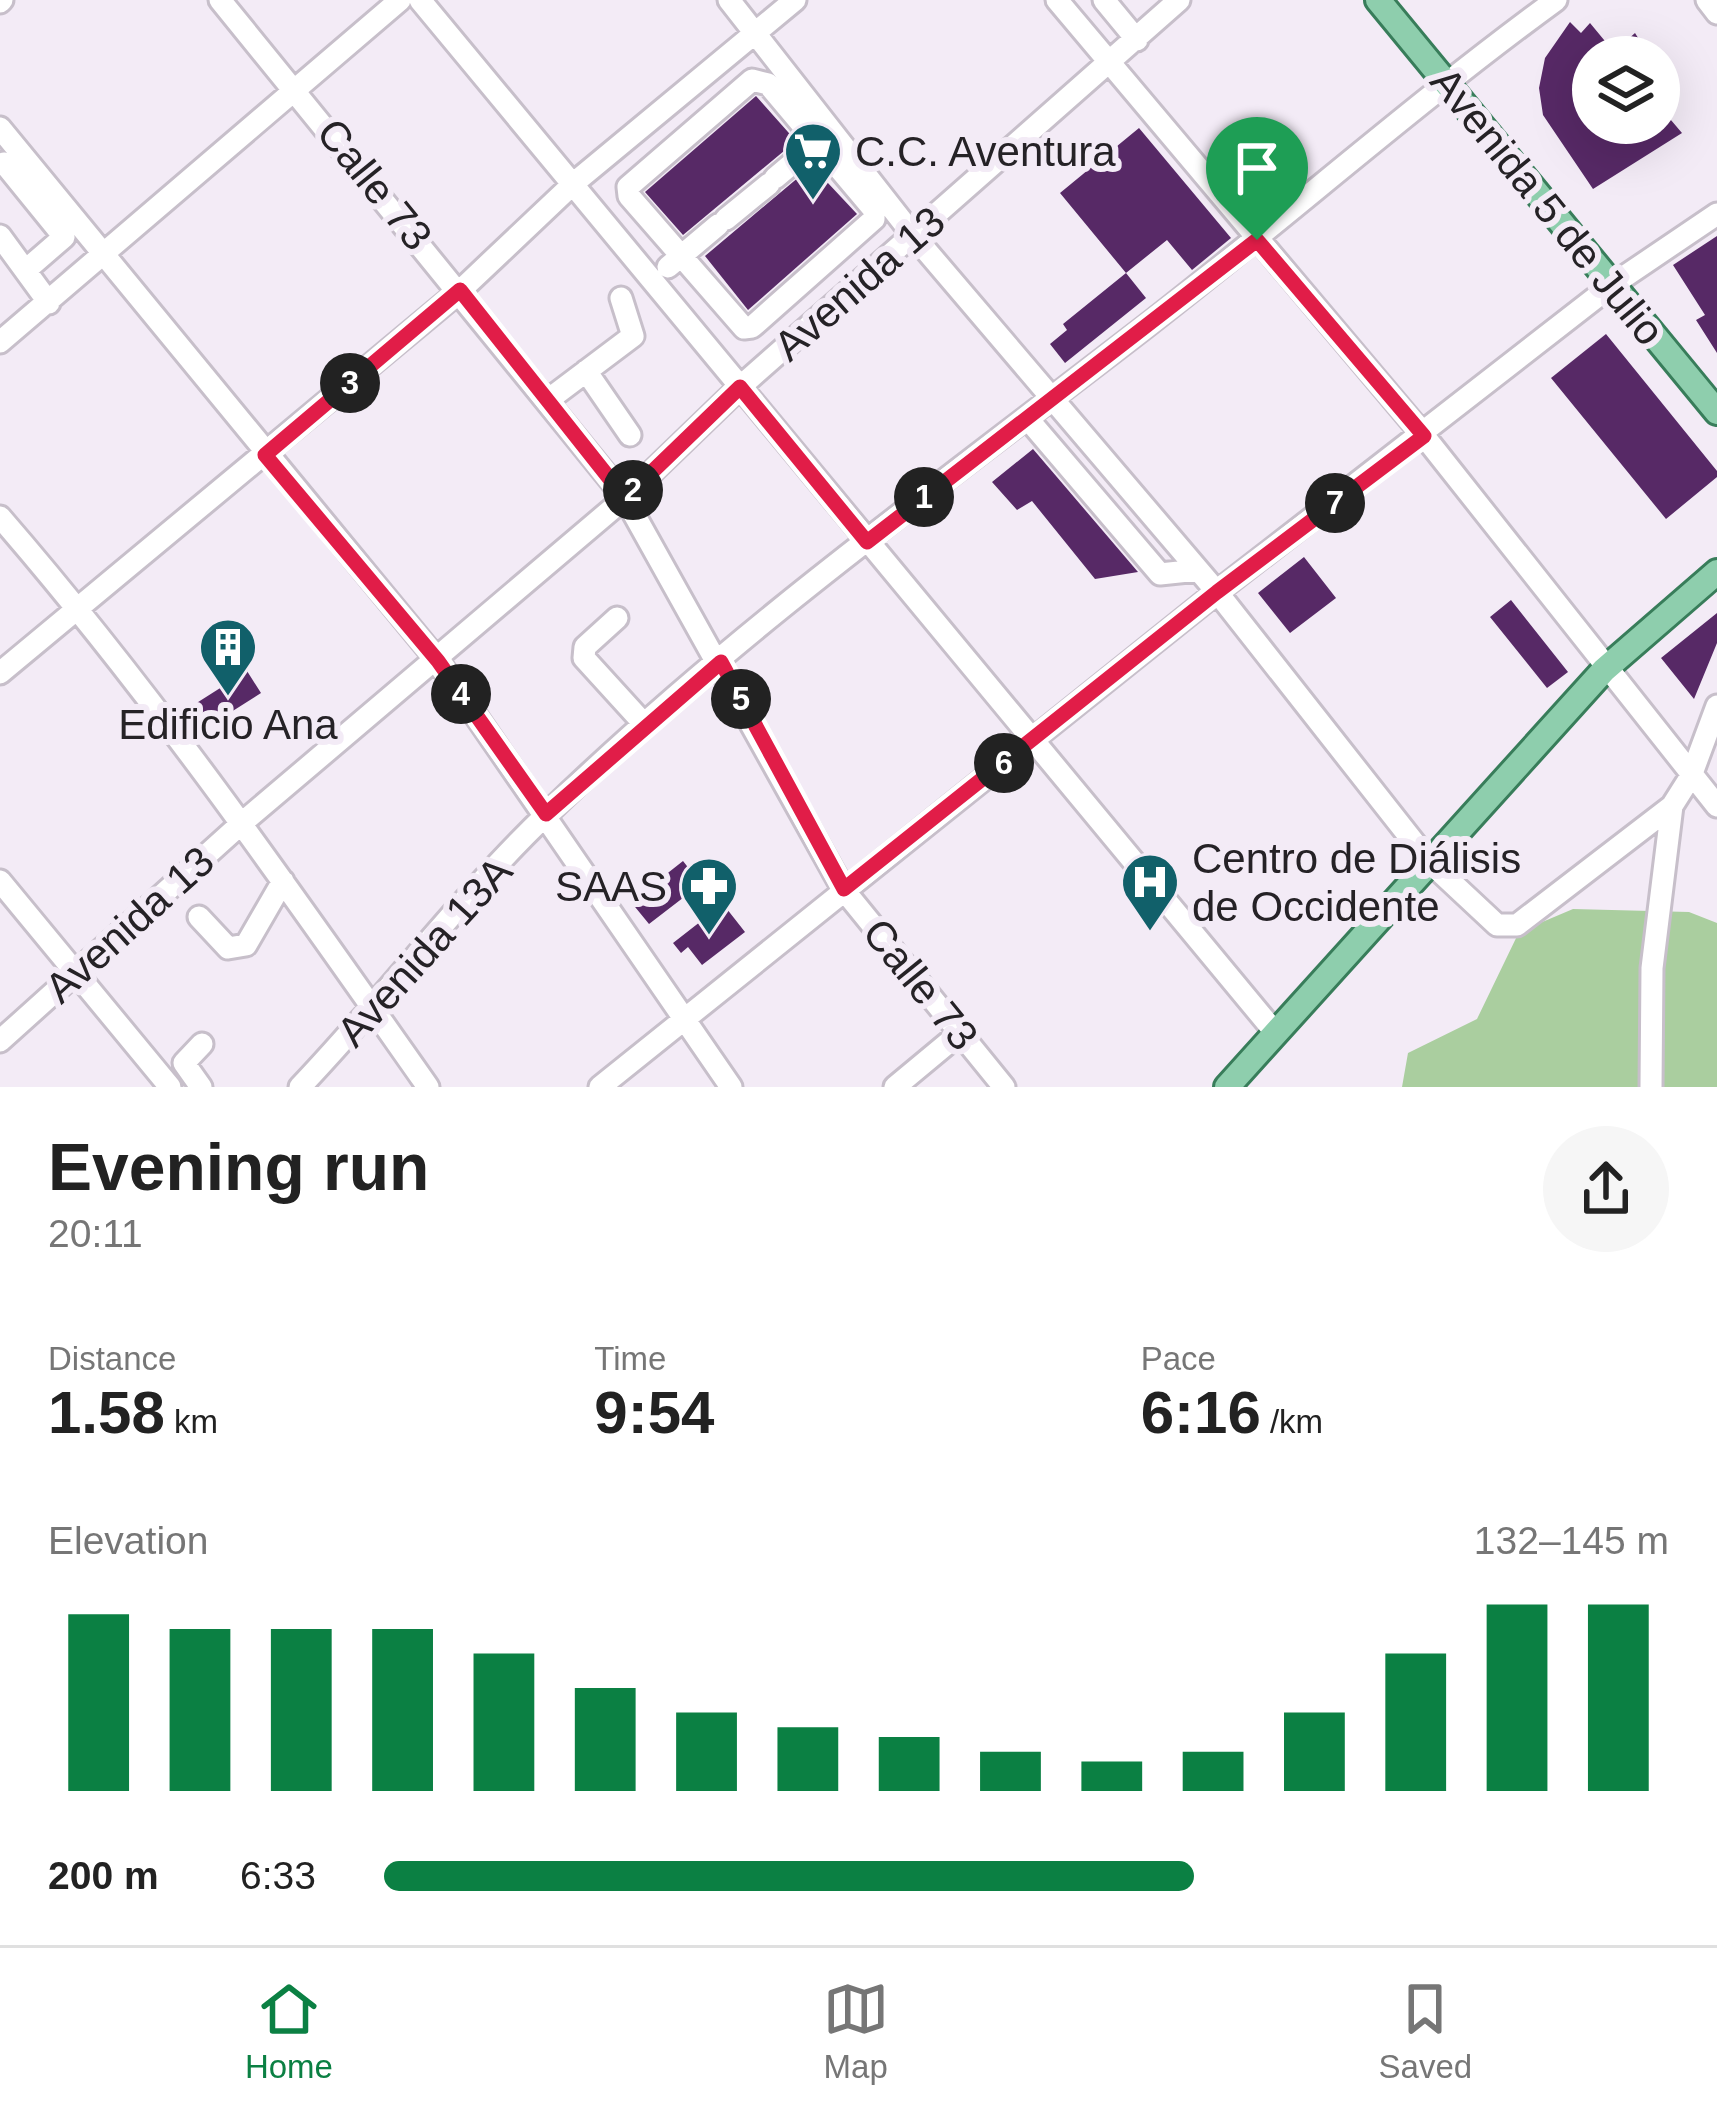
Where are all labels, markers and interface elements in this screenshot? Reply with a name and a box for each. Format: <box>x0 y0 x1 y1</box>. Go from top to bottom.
map controls <box>1572 36 1680 144</box>
button: layers <box>1572 36 1680 144</box>
street label: Avenida 5 de Julio <box>1422 58 1674 354</box>
street label: Calle 73 <box>308 110 441 259</box>
pin <box>1206 117 1308 240</box>
supermarket icon: C.C. Aventura <box>782 120 844 202</box>
place label: C.C. Aventura <box>855 128 1116 175</box>
icon: arrive <box>1224 135 1290 201</box>
street label: Avenida 13 <box>765 197 954 370</box>
pin: 3 <box>320 353 380 413</box>
text: 3 <box>341 364 359 401</box>
pin: 2 <box>603 460 663 520</box>
pin: 1 <box>894 467 954 527</box>
text: 2 <box>624 471 642 508</box>
pin: 7 <box>1305 473 1365 533</box>
text: 1 <box>915 478 933 515</box>
text: 7 <box>1326 484 1344 521</box>
building icon: Edificio Ana <box>197 616 259 698</box>
pin: 4 <box>431 664 491 724</box>
pin: 5 <box>711 669 771 729</box>
text: 4 <box>452 675 470 712</box>
text: 5 <box>732 680 750 717</box>
place label: Edificio Ana <box>118 701 338 748</box>
pin: 6 <box>974 733 1034 793</box>
text: 6 <box>995 744 1013 781</box>
place label: Centro de Diálisis de Occidente <box>1192 835 1521 930</box>
street label: Avenida 13 <box>36 837 223 1012</box>
street label: Avenida 13A <box>327 847 521 1055</box>
hospital icon: Centro de Diálisis de Occidente <box>1119 851 1181 933</box>
pharmacy icon: SAAS <box>678 855 740 937</box>
place label: SAAS <box>555 863 667 910</box>
street label: Calle 73 <box>854 910 987 1059</box>
button: share <box>1543 1126 1669 1252</box>
text: Evening run <box>48 1130 429 1204</box>
text: 20:11 <box>48 1212 143 1255</box>
text: Distance <box>48 1340 176 1377</box>
text: Time <box>594 1340 666 1377</box>
text: Pace <box>1141 1340 1216 1377</box>
text: 1.58 <box>48 1379 165 1446</box>
text: 9:54 <box>594 1379 714 1446</box>
text: 6:16 <box>1141 1379 1261 1446</box>
text: km <box>165 1403 218 1440</box>
text: /km <box>1261 1403 1323 1440</box>
text: Elevation <box>48 1519 208 1562</box>
text: 132–145 m <box>1474 1519 1669 1562</box>
text: 200 m <box>48 1854 159 1897</box>
text: 6:33 <box>240 1854 316 1897</box>
tab: Home <box>245 1976 333 2086</box>
tab: Map <box>823 1976 889 2086</box>
tab: Saved <box>1379 1976 1472 2086</box>

